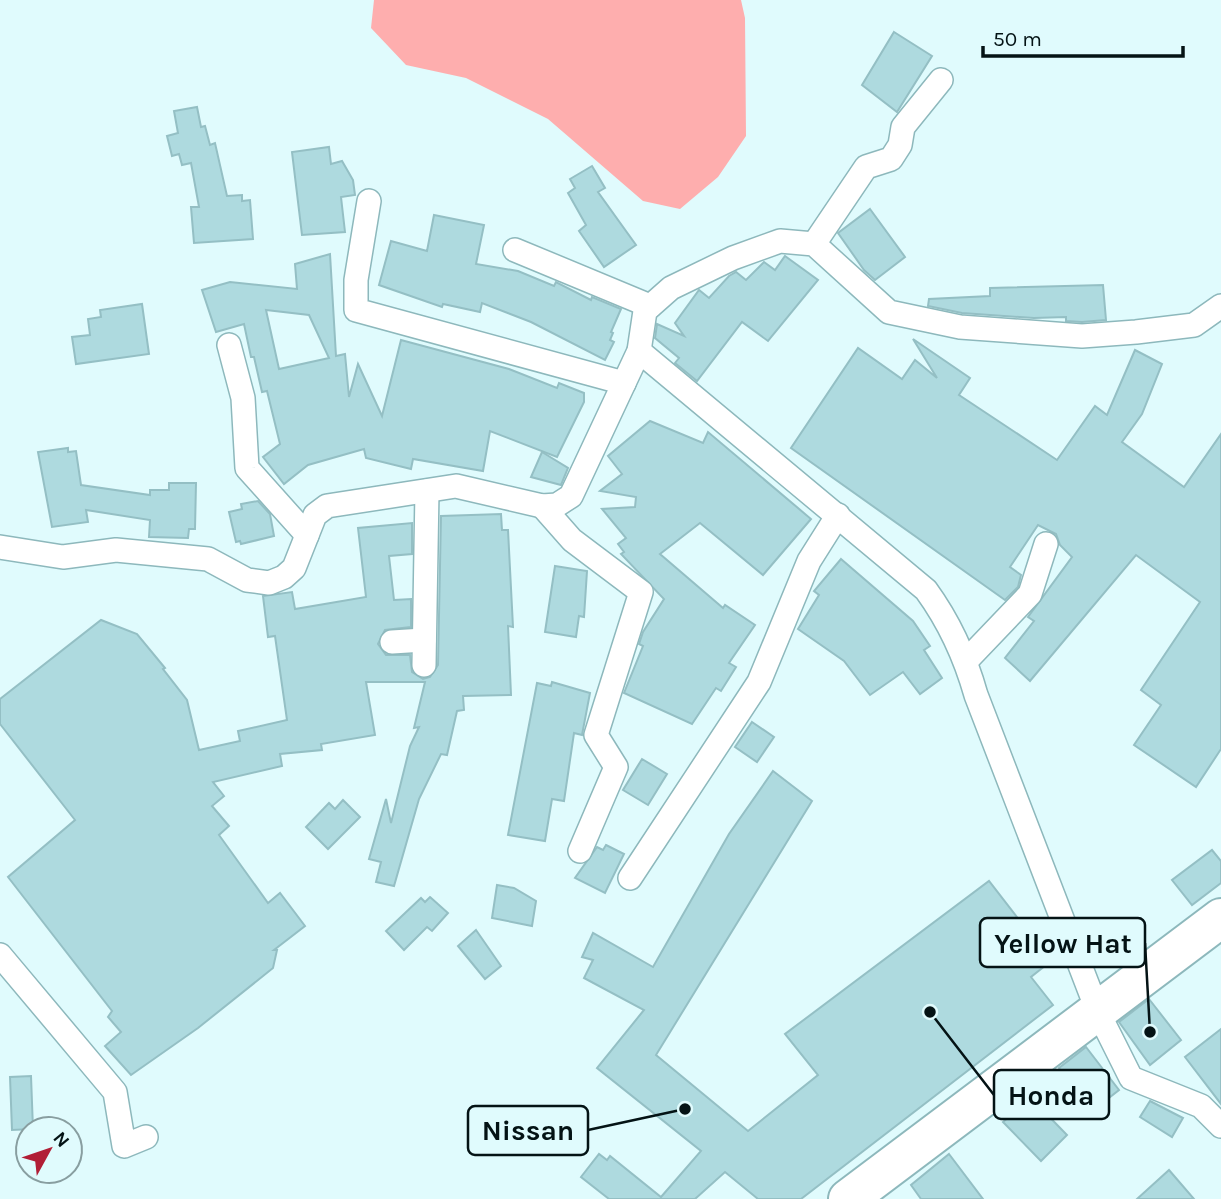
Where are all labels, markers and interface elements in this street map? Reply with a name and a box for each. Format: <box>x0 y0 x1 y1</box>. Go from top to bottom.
scale bar <box>983 14 1182 58</box>
text: 50 m <box>993 27 1042 51</box>
callout: Yellow Hat <box>980 918 1145 967</box>
text: Yellow Hat <box>994 927 1132 960</box>
callout: Honda <box>994 1070 1109 1119</box>
text: Honda <box>1008 1079 1094 1112</box>
callout: Nissan <box>468 1106 588 1155</box>
text: Nissan <box>482 1114 574 1147</box>
north arrow <box>14 1115 84 1185</box>
text: N <box>48 1127 74 1152</box>

